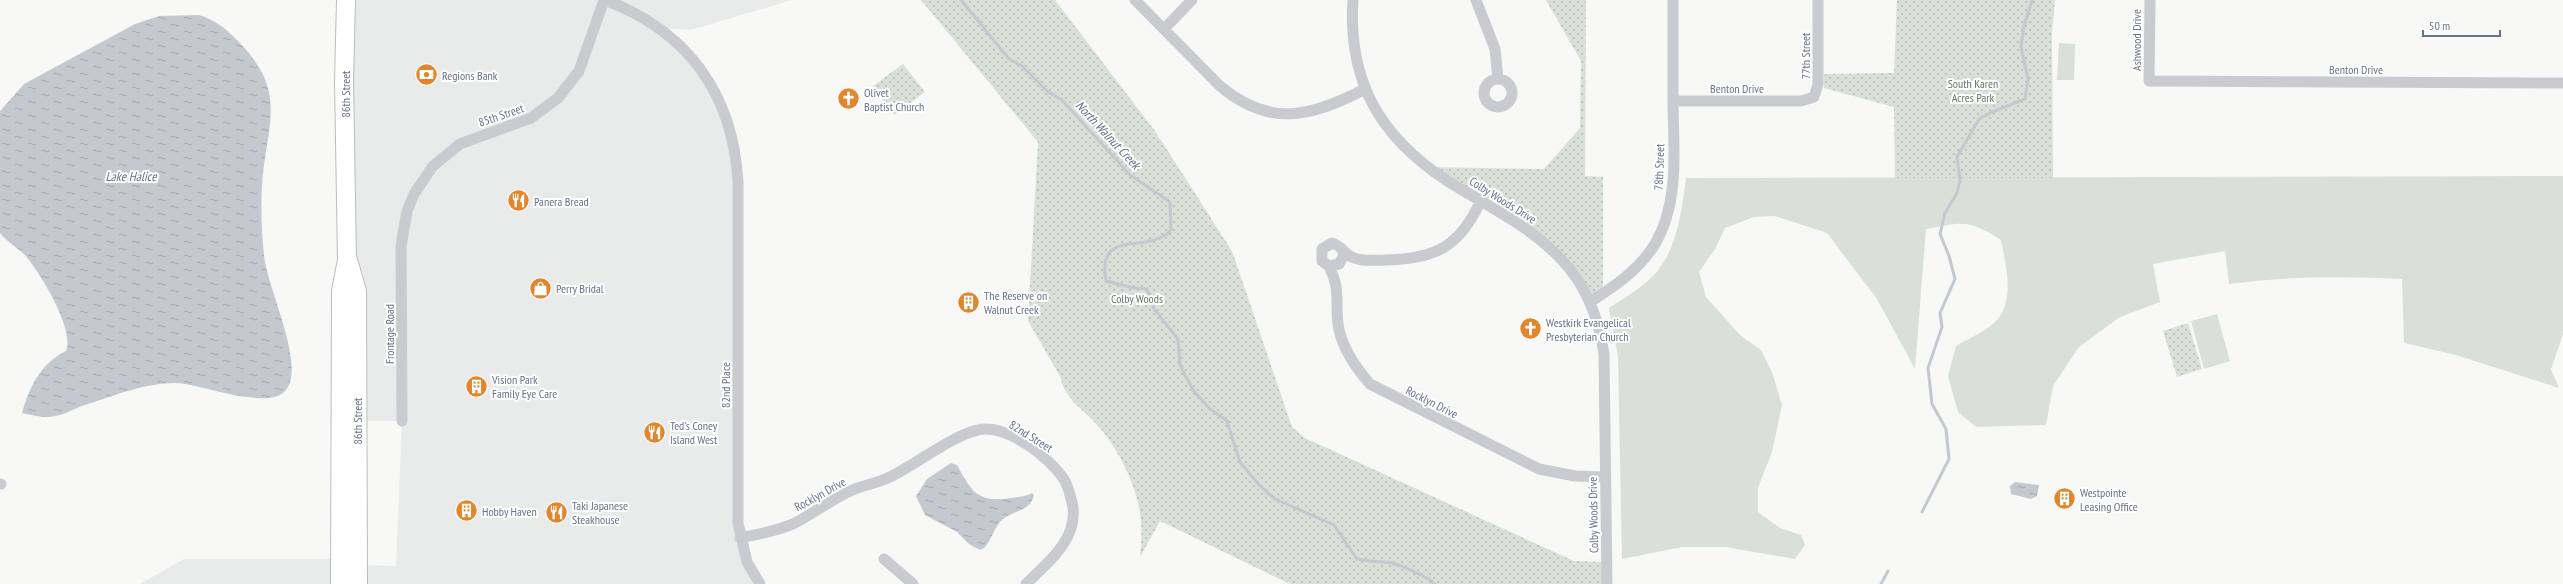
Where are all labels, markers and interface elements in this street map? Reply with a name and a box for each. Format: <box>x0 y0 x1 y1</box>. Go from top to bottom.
street label: Ashwood Drive <box>2129 9 2144 71</box>
scale bar <box>2423 12 2500 38</box>
text: 50 m <box>2429 18 2450 33</box>
street label: 77th Street <box>1798 32 1813 79</box>
bank icon: Regions Bank <box>414 62 440 88</box>
street label: Benton Drive <box>2329 62 2383 77</box>
place label: Regions Bank <box>442 68 498 83</box>
street label: 86th Street <box>338 70 353 117</box>
park label: South Karen Acres Park <box>1948 76 1998 105</box>
street label: Benton Drive <box>1710 81 1764 96</box>
place label: Olivet Baptist Church <box>864 85 924 114</box>
church icon: Olivet Baptist Church <box>835 86 861 112</box>
water label: North Walnut Creek <box>1072 97 1145 174</box>
street label: 85th Street <box>476 100 526 130</box>
street label: 78th Street <box>1651 143 1667 191</box>
water label: Lake Halice <box>105 168 158 185</box>
street label: Colby Woods Drive <box>1467 173 1539 227</box>
restaurant icon: Panera Bread <box>505 188 531 214</box>
place label: Panera Bread <box>534 194 589 209</box>
shop icon: Perry Bridal <box>527 275 553 301</box>
place label: Perry Bridal <box>556 281 604 296</box>
place label: The Reserve on Walnut Creek <box>984 288 1047 317</box>
building icon: The Reserve on Walnut Creek <box>956 289 982 315</box>
park label: Colby Woods <box>1111 291 1163 306</box>
street label: Frontage Road <box>382 304 397 364</box>
place label: Westkirk Evangelical Presbyterian Church <box>1546 315 1631 344</box>
church icon: Westkirk Evangelical Presbyterian Church <box>1517 316 1543 342</box>
street label: 82nd Place <box>718 362 733 408</box>
place label: Vision Park Family Eye Care <box>491 372 557 401</box>
building icon: Vision Park Family Eye Care <box>463 373 489 399</box>
street label: Rocklyn Drive <box>1403 383 1461 421</box>
street label: 86th Street <box>350 397 365 444</box>
street label: 82nd Street <box>1006 417 1056 456</box>
place label: Ted's Coney Island West <box>670 418 718 447</box>
restaurant icon: Ted's Coney Island West <box>642 419 668 445</box>
street label: Rocklyn Drive <box>792 474 848 514</box>
street label: Colby Woods Drive <box>1585 477 1601 553</box>
place label: Westpointe Leasing Office <box>2080 485 2138 514</box>
building icon: Westpointe Leasing Office <box>2052 486 2078 512</box>
building icon: Hobby Haven <box>453 498 479 524</box>
place label: Taki Japanese Steakhouse <box>572 498 628 527</box>
restaurant icon: Taki Japanese Steakhouse <box>543 499 569 525</box>
place label: Hobby Haven <box>482 504 537 519</box>

